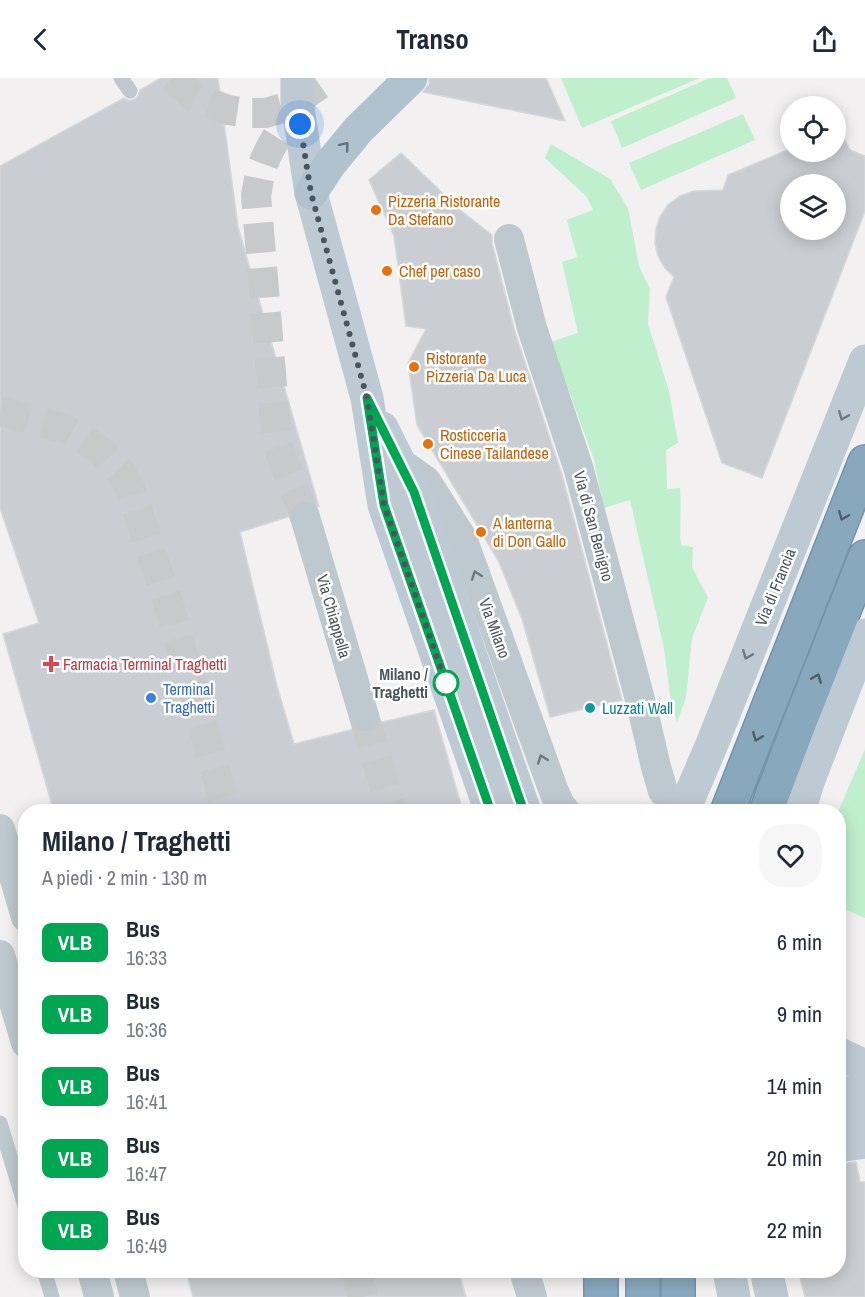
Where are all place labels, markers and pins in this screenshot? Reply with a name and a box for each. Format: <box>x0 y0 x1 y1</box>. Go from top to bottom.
place label: Pizzeria Ristorante Da Stefano <box>388 190 500 230</box>
marker: Pizzeria Ristorante Da Stefano <box>369 203 383 217</box>
place label: Chef per caso <box>399 260 481 282</box>
marker: Chef per caso <box>380 264 394 278</box>
place label: Ristorante Pizzeria Da Luca <box>426 347 527 387</box>
marker: Ristorante Pizzeria Da Luca <box>407 360 421 374</box>
place label: Rosticceria Cinese Tailandese <box>440 424 549 464</box>
marker: Rosticceria Cinese Tailandese <box>421 437 435 451</box>
place label: A lanterna di Don Gallo <box>492 512 566 552</box>
marker: A lanterna di Don Gallo <box>474 525 488 539</box>
place label: Farmacia Terminal Traghetti <box>63 653 227 675</box>
marker: Farmacia Terminal Traghetti <box>44 657 58 671</box>
place label: Milano / Traghetti <box>373 663 428 703</box>
marker: Milano / Traghetti <box>433 670 459 696</box>
place label: Terminal Traghetti <box>163 678 215 718</box>
marker: Terminal Traghetti <box>144 691 158 705</box>
place label: Luzzati Wall <box>602 697 673 719</box>
marker: Luzzati Wall <box>583 701 597 715</box>

